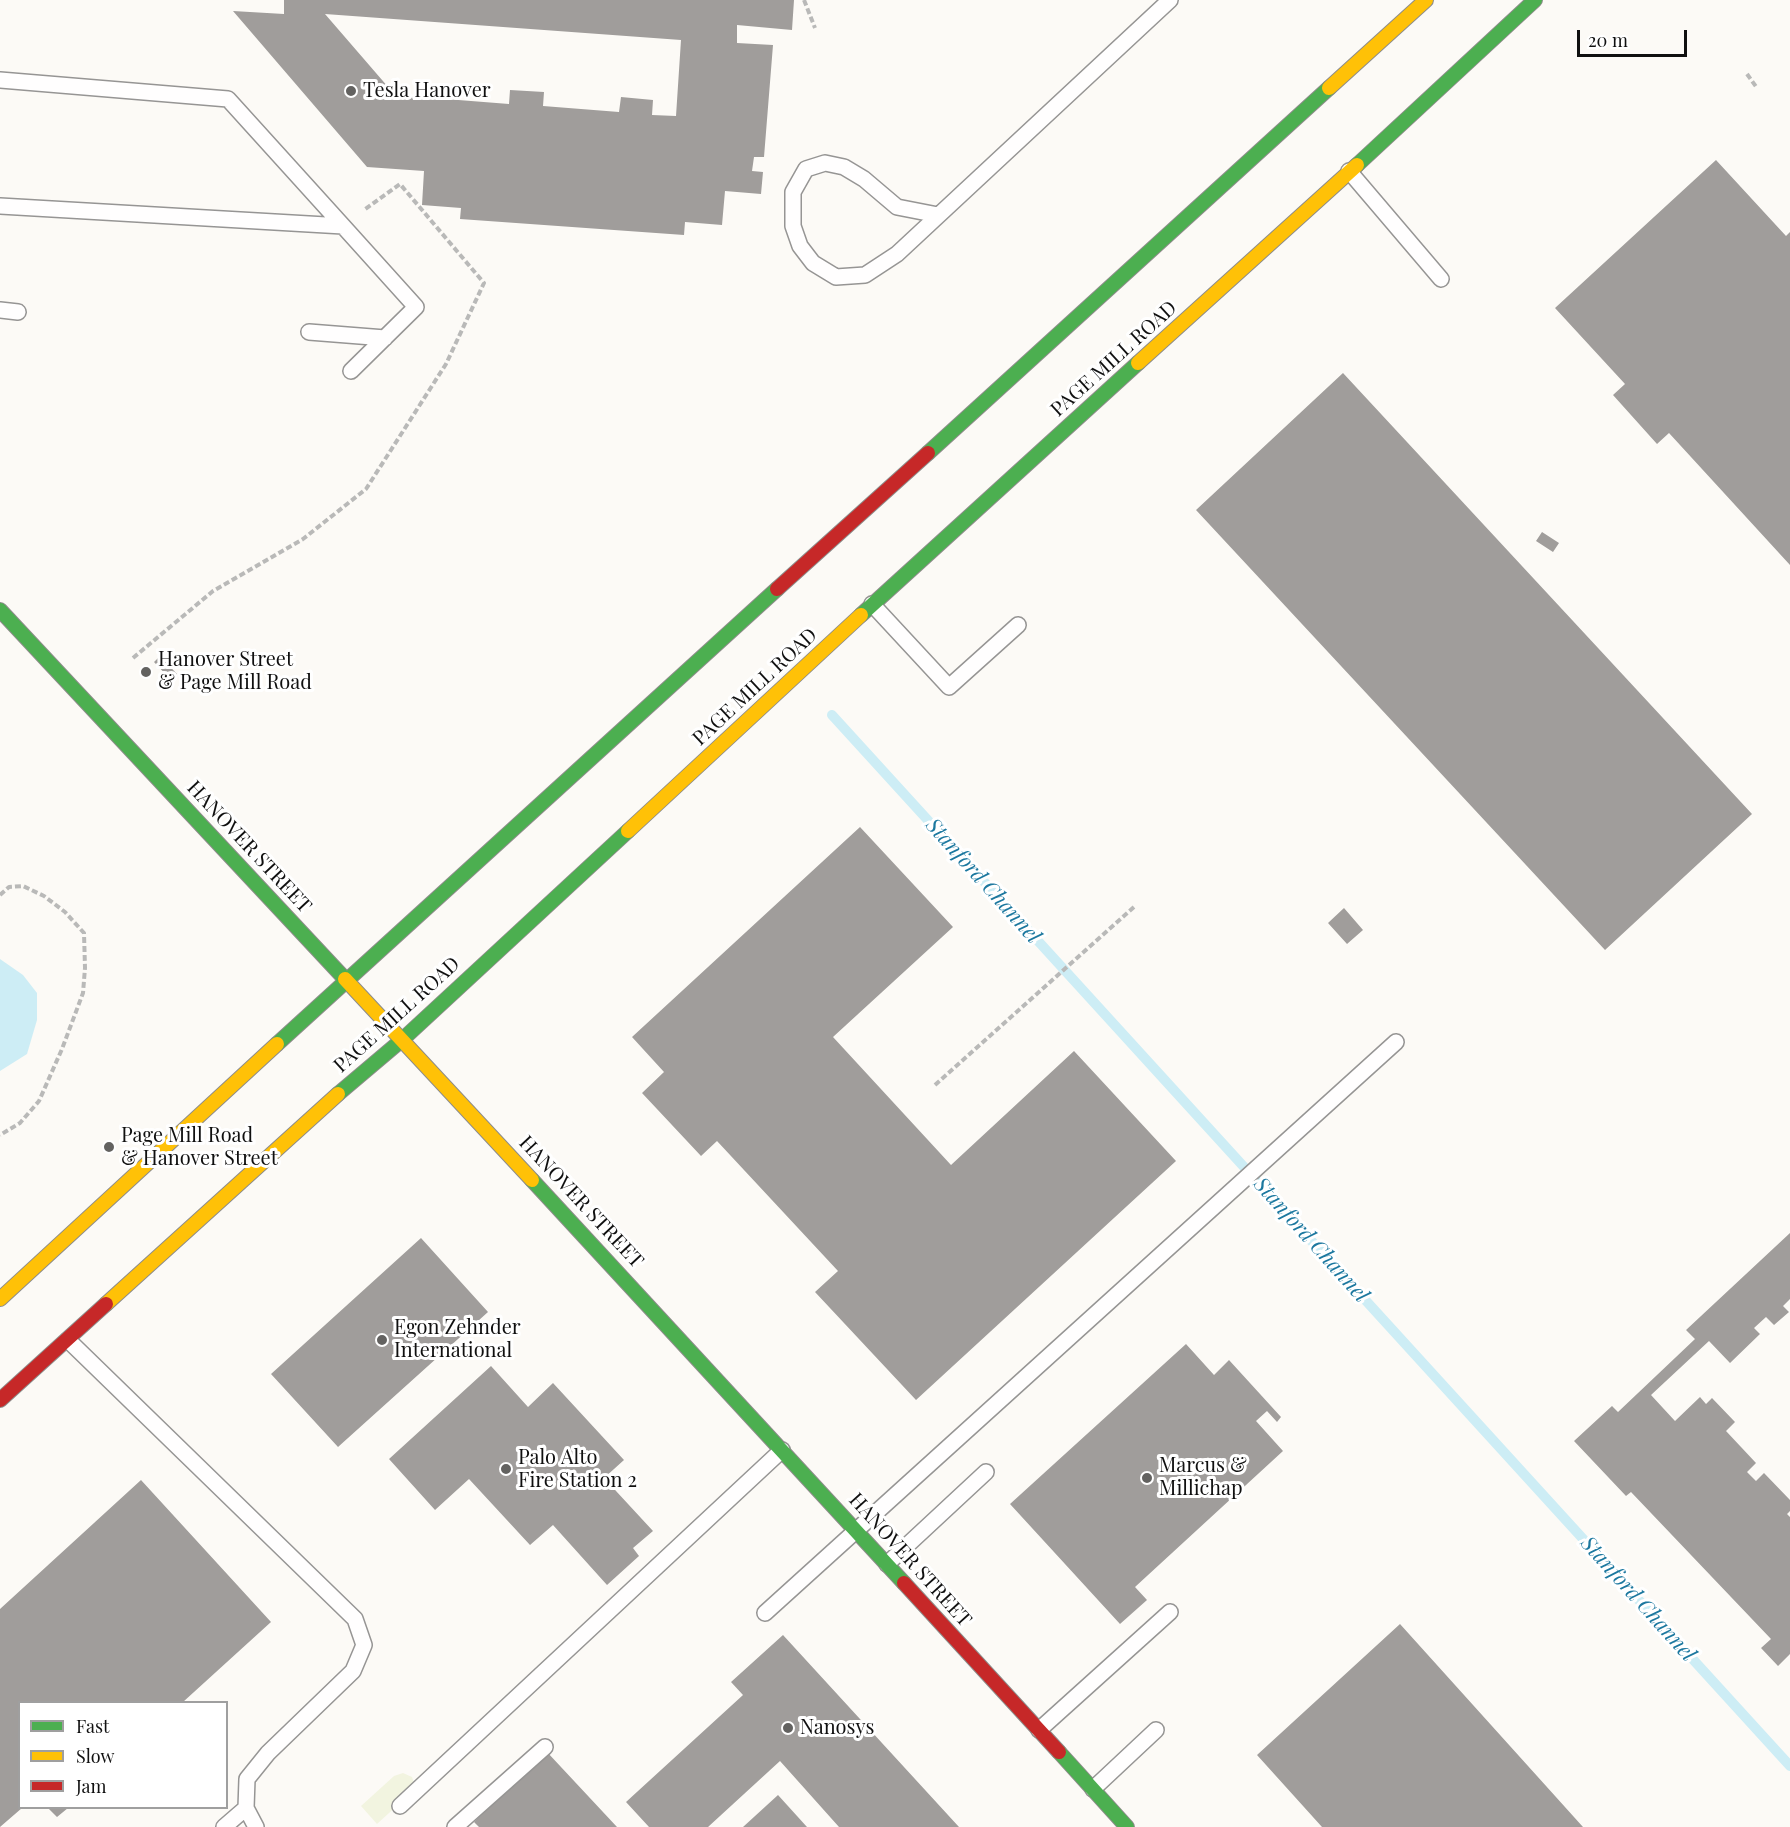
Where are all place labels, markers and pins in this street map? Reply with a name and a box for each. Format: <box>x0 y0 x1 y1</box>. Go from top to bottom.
place label: Tesla Hanover <box>363 79 491 103</box>
marker: Tesla Hanover <box>344 84 358 98</box>
place label: Hanover Street & Page Mill Road <box>158 648 312 695</box>
marker: Hanover Street & Page Mill Road <box>139 665 153 679</box>
place label: Page Mill Road & Hanover Street <box>121 1124 278 1171</box>
marker: Page Mill Road & Hanover Street <box>102 1140 116 1154</box>
place label: Egon Zehnder International <box>394 1316 521 1363</box>
marker: Egon Zehnder International <box>375 1333 389 1347</box>
place label: Palo Alto Fire Station 2 <box>518 1446 637 1493</box>
place label: Marcus & Millichap <box>1159 1454 1247 1501</box>
marker: Palo Alto Fire Station 2 <box>499 1462 513 1476</box>
marker: Marcus & Millichap <box>1140 1471 1154 1485</box>
place label: Nanosys <box>800 1716 874 1740</box>
marker: Nanosys <box>781 1721 795 1735</box>

